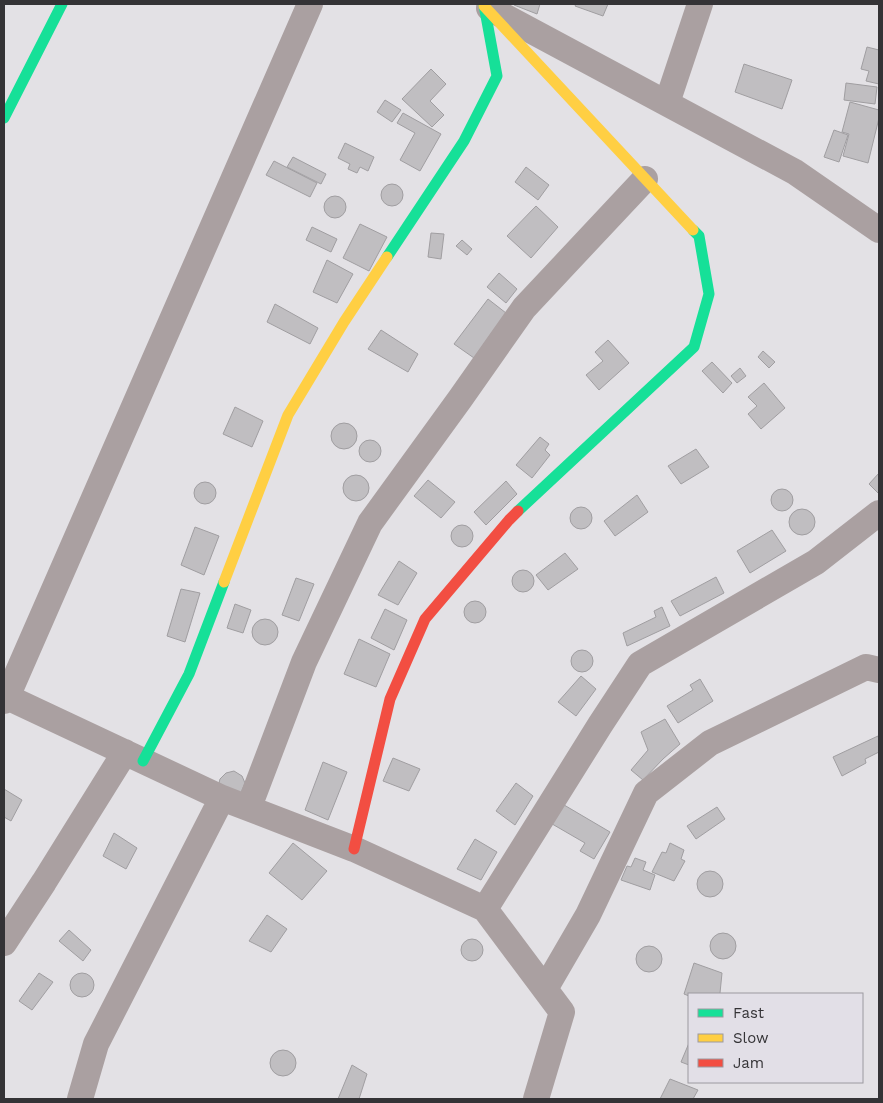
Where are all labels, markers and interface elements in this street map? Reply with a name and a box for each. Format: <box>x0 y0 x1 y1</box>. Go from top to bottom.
legend <box>688 993 863 1083</box>
text: Fast <box>733 1004 765 1022</box>
text: Slow <box>733 1029 769 1047</box>
text: Jam <box>733 1054 764 1072</box>

